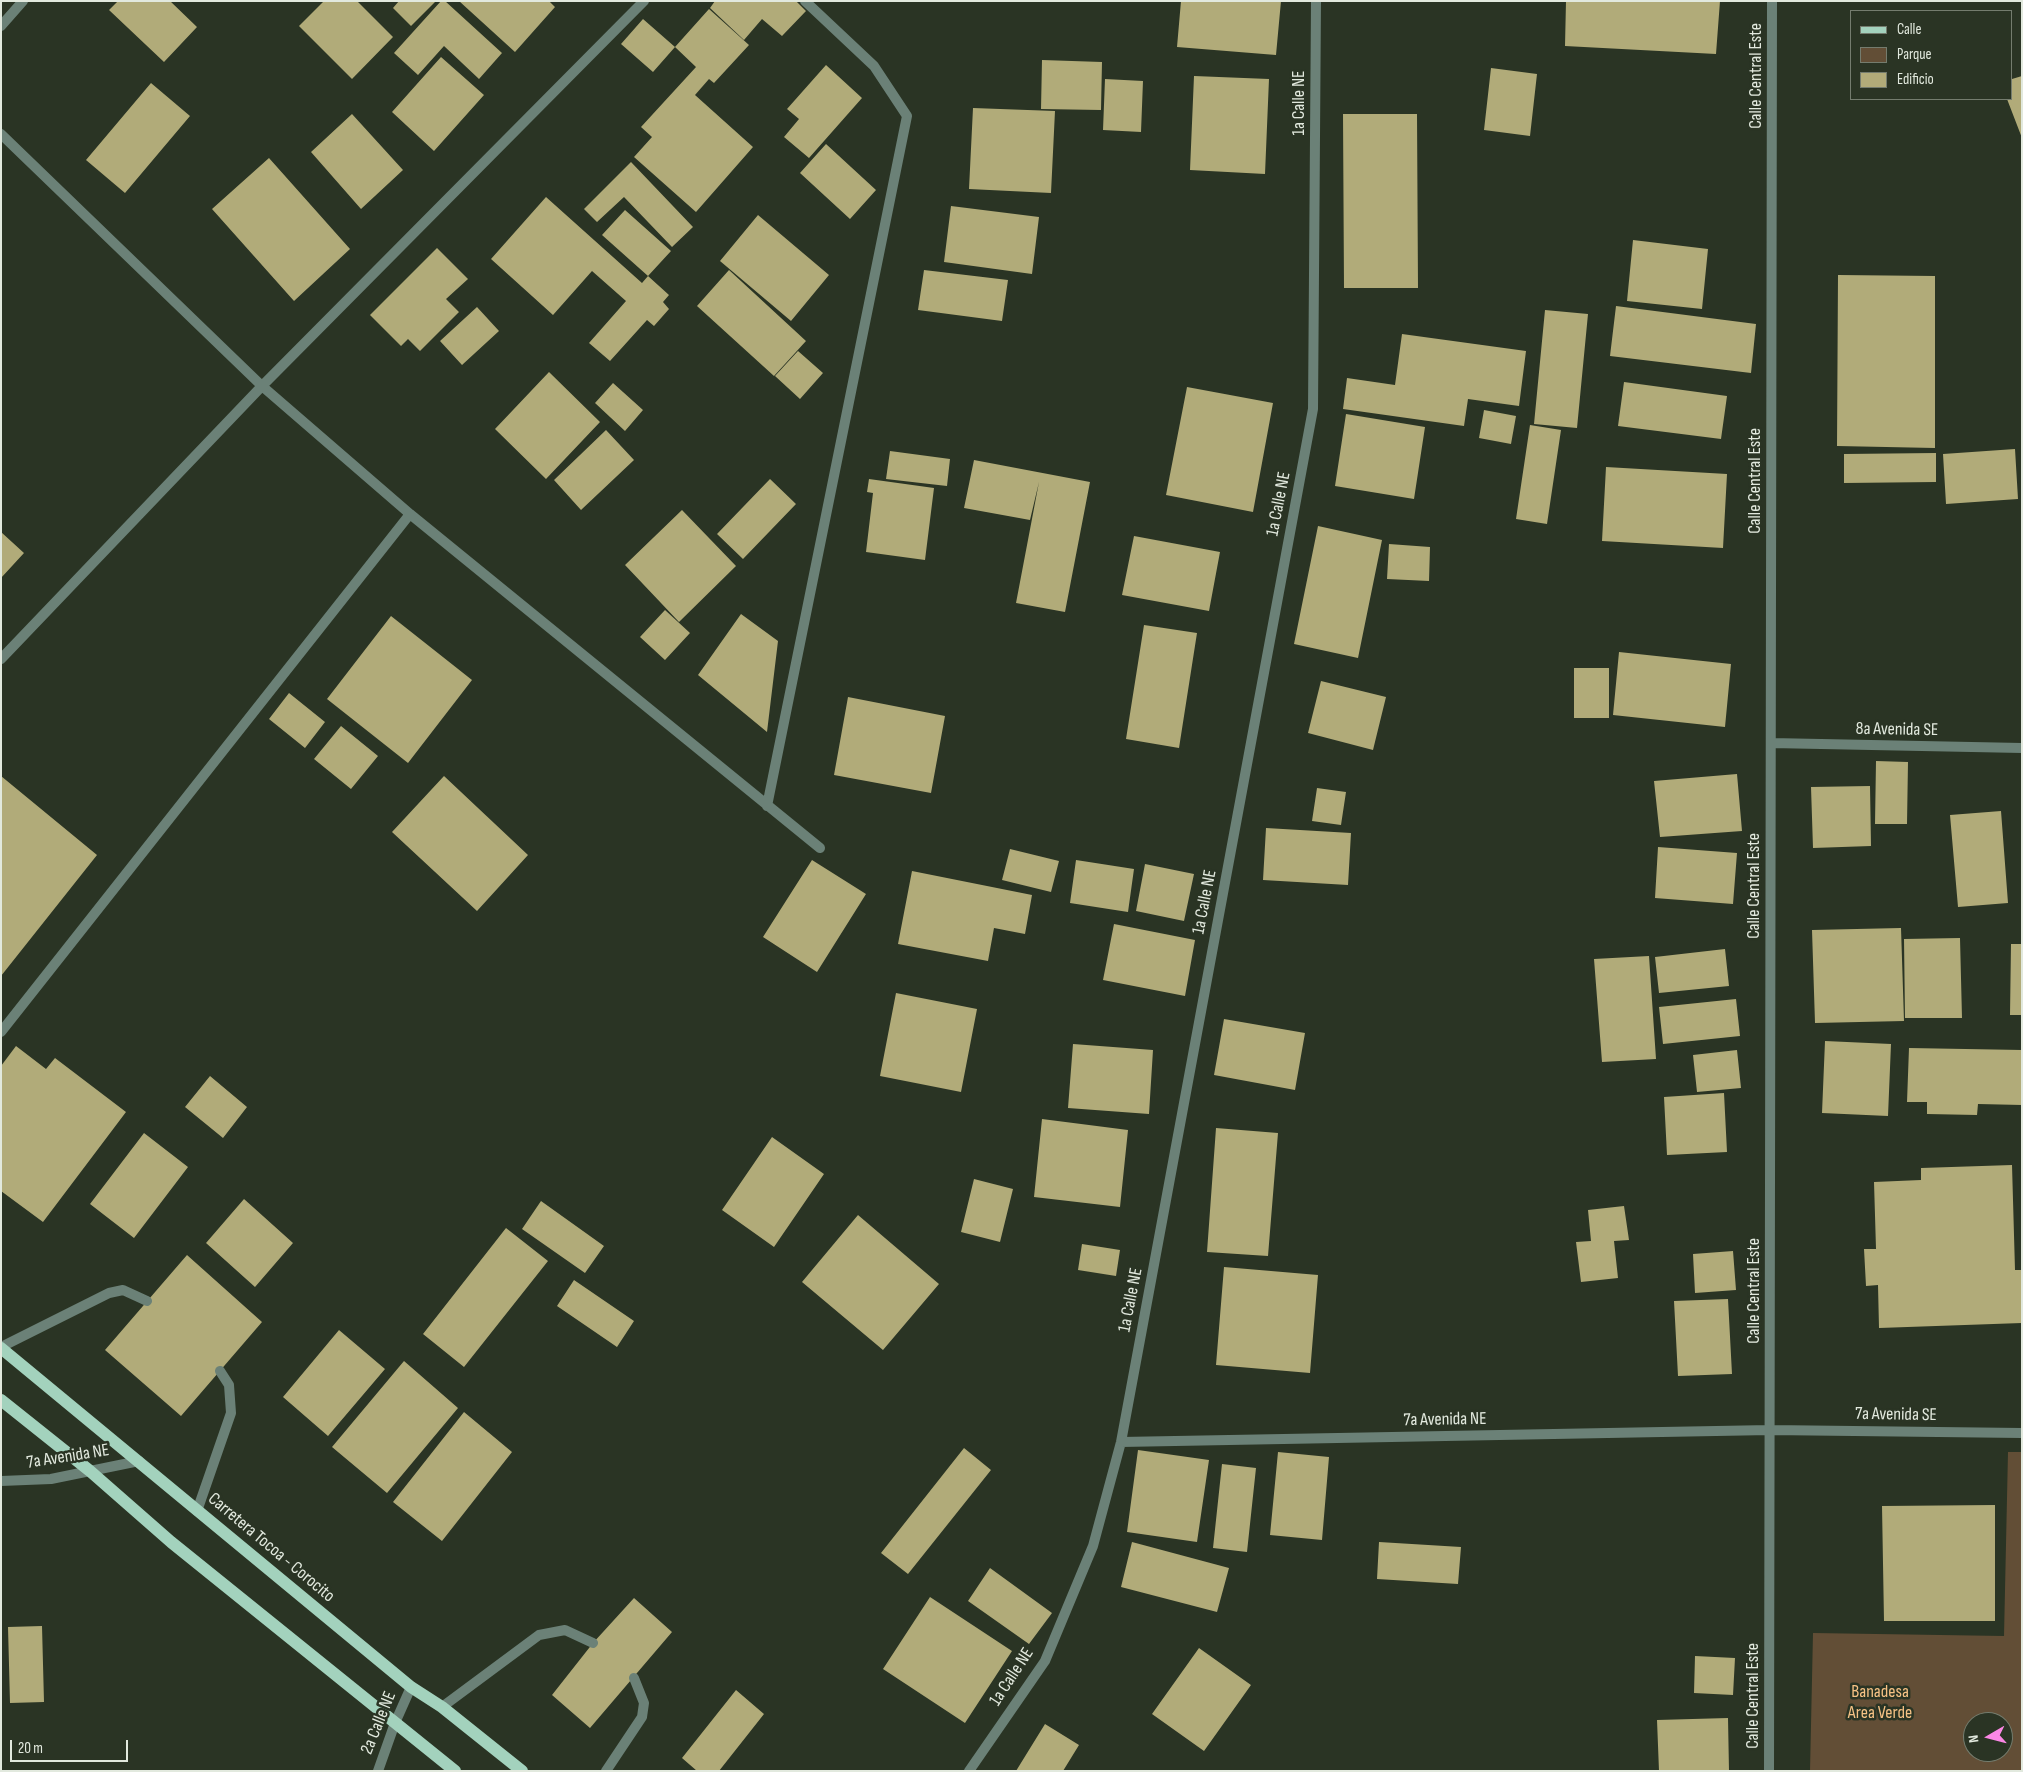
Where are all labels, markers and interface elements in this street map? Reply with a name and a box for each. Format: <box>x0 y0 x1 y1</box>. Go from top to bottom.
legend <box>1850 10 2013 100</box>
text: Calle <box>1897 20 1921 39</box>
street label: Calle Central Este <box>1745 23 1767 129</box>
text: Parque <box>1897 45 1932 64</box>
text: Edificio <box>1897 70 1934 89</box>
street label: 1a Calle NE <box>1288 71 1310 135</box>
street label: Calle Central Este <box>1744 428 1766 534</box>
street label: 1a Calle NE <box>1262 470 1296 538</box>
street label: 8a Avenida SE <box>1855 718 1939 742</box>
street label: Calle Central Este <box>1743 833 1765 939</box>
street label: 1a Calle NE <box>1188 868 1222 936</box>
street label: Calle Central Este <box>1743 1238 1765 1344</box>
street label: 1a Calle NE <box>1114 1266 1148 1334</box>
street label: 7a Avenida SE <box>1855 1403 1937 1427</box>
street label: 7a Avenida NE <box>1403 1408 1487 1432</box>
street label: 7a Avenida NE <box>25 1440 111 1474</box>
street label: Carretera Tocoa - Corocito <box>203 1489 339 1607</box>
street label: Calle Central Este <box>1742 1643 1764 1749</box>
street label: 1a Calle NE <box>985 1644 1039 1710</box>
park label: Banadesa Area Verde <box>1848 1681 1912 1724</box>
street label: 2a Calle NE <box>357 1688 401 1758</box>
north arrow <box>1963 1712 2013 1762</box>
scale bar <box>12 1730 130 1762</box>
text: N <box>1965 1734 1983 1744</box>
text: 20 m <box>18 1739 43 1758</box>

